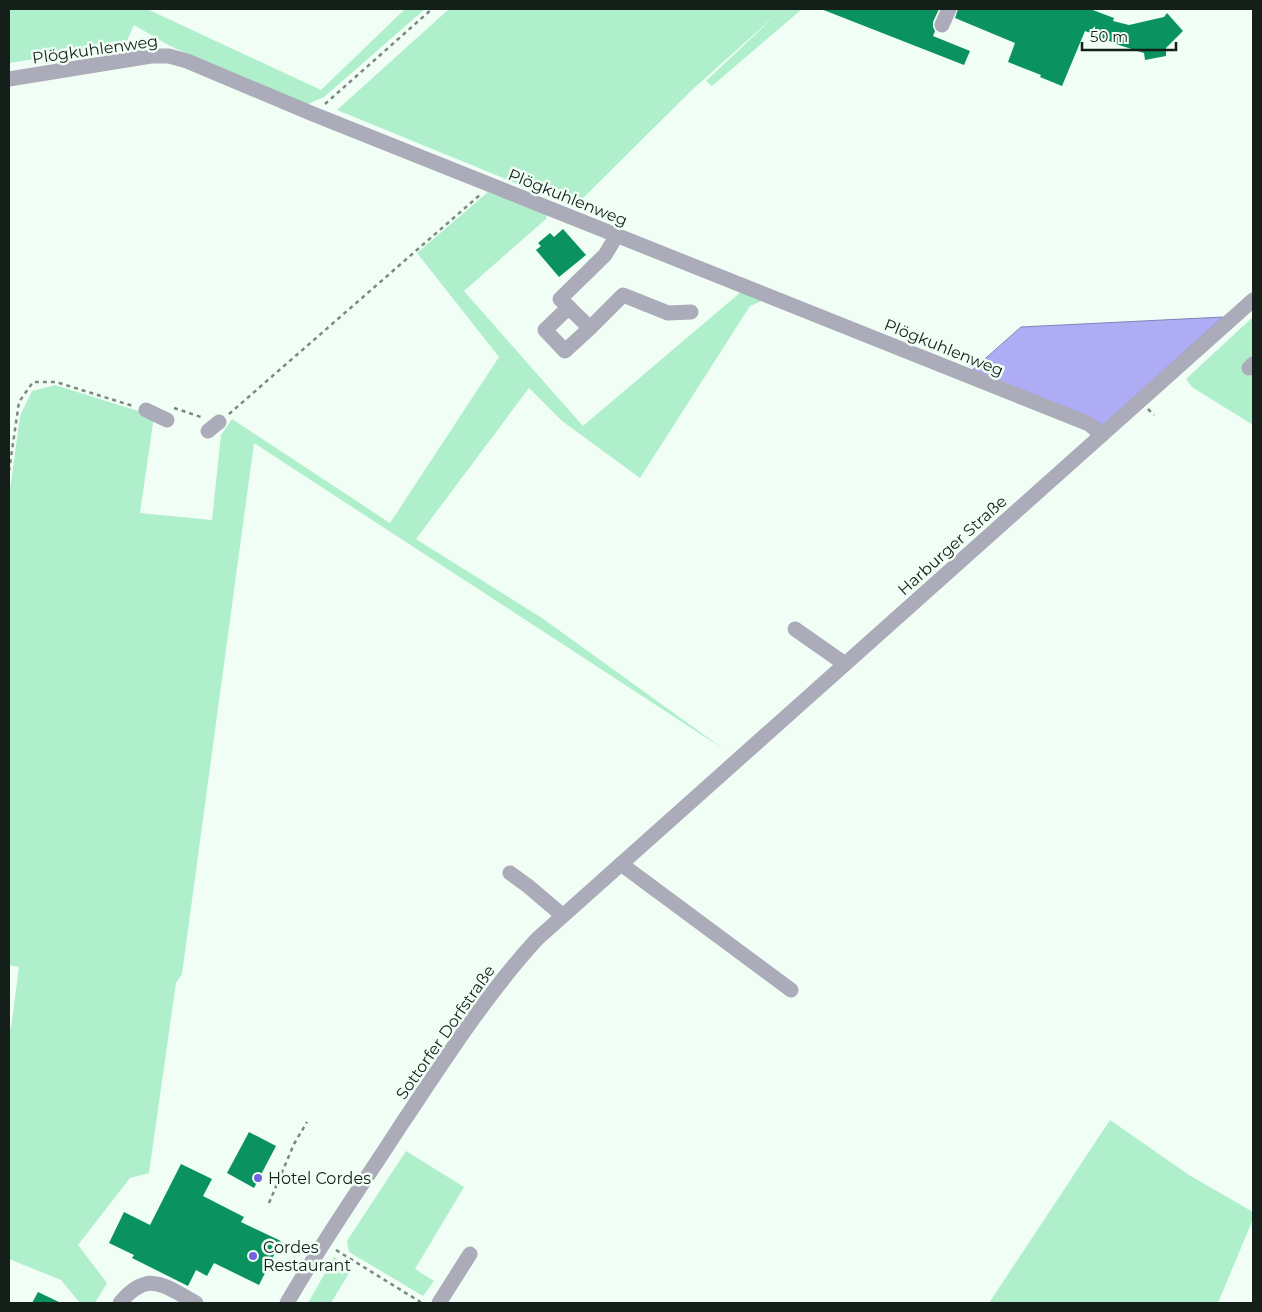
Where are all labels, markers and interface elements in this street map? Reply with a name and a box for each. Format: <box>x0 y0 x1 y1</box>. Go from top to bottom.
scale bar <box>1082 20 1176 52</box>
text: 50 m <box>1090 27 1128 46</box>
street label: Plögkuhlenweg <box>31 31 159 68</box>
street label: Plögkuhlenweg <box>505 165 630 230</box>
street label: Plögkuhlenweg <box>881 315 1006 380</box>
street label: Harburger Straße <box>894 492 1011 599</box>
street label: Sottorfer Dorfstraße <box>392 962 499 1103</box>
place label: Hotel Cordes <box>268 1169 371 1188</box>
marker: Hotel Cordes <box>252 1172 264 1184</box>
place label: Cordes Restaurant <box>263 1238 351 1275</box>
marker: Cordes Restaurant <box>247 1250 259 1262</box>

